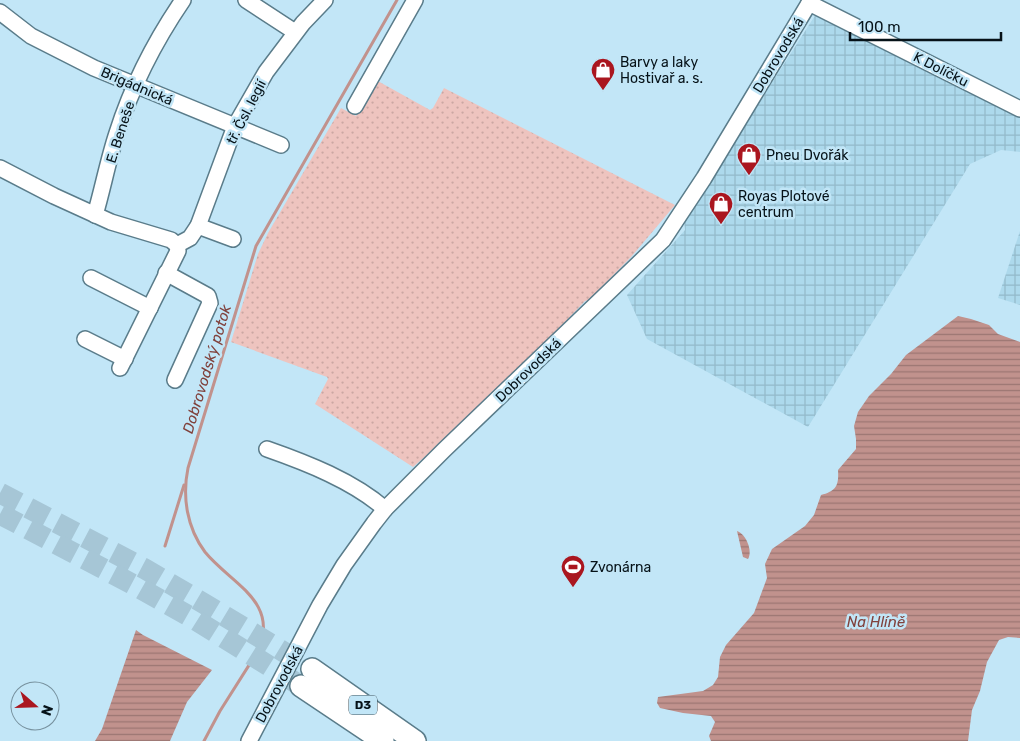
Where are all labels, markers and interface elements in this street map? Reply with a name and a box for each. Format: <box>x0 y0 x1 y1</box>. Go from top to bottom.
scale bar <box>850 10 1001 42</box>
street label: Dobrovodská <box>749 15 808 96</box>
text: 100 m <box>858 18 900 36</box>
street label: K Dolíčku <box>910 48 971 91</box>
place label: Barvy a laky Hostivař a. s. <box>620 54 703 87</box>
shop icon: Barvy a laky Hostivař a. s. <box>590 57 616 91</box>
street label: Brigádnická <box>98 64 176 109</box>
street label: tř. Čsl. legií <box>222 76 270 147</box>
street label: E. Beneše <box>103 99 138 165</box>
shop icon: Pneu Dvořák <box>736 142 762 176</box>
place label: Pneu Dvořák <box>766 147 849 164</box>
place label: Royas Plotové centrum <box>738 188 830 221</box>
shop icon: Royas Plotové centrum <box>708 191 734 225</box>
water label: Dobrovodský potok <box>179 302 235 436</box>
street label: Dobrovodská <box>492 335 565 406</box>
sports icon: Zvonárna <box>560 554 586 588</box>
place label: Zvonárna <box>590 559 651 576</box>
water label: Na Hlíně <box>847 613 906 631</box>
street label: Dobrovodská <box>252 643 307 726</box>
north arrow <box>10 681 60 731</box>
road number: D3 <box>349 696 377 714</box>
text: N <box>37 703 56 718</box>

